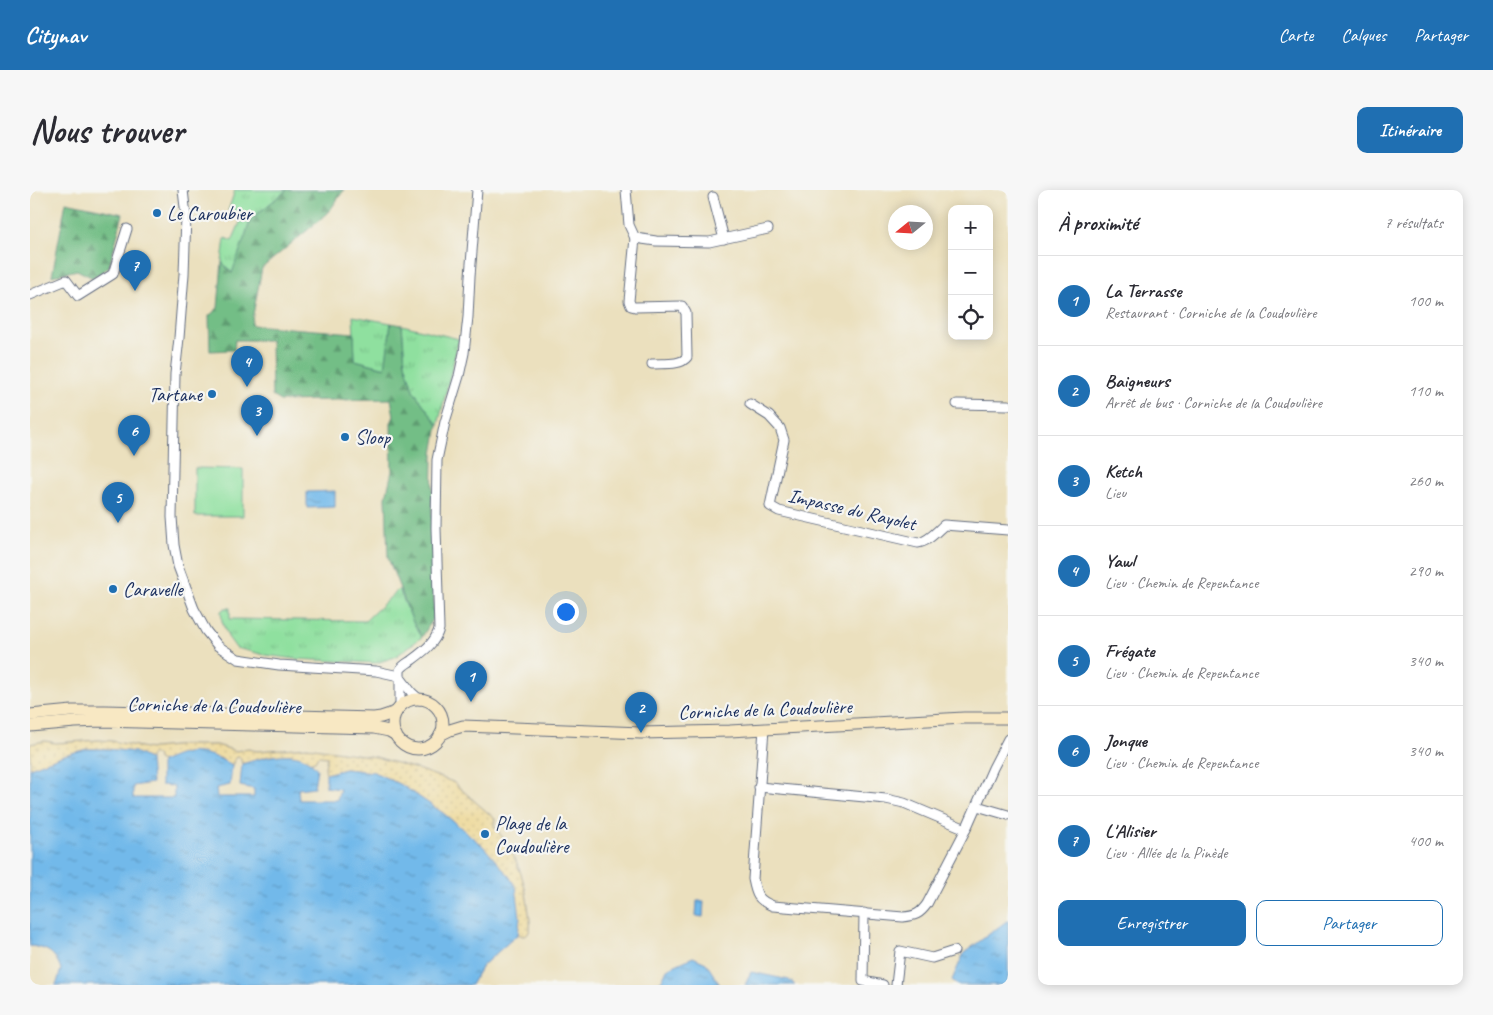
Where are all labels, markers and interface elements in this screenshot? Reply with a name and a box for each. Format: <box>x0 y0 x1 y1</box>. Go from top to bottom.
text: Citynav <box>25 20 86 50</box>
text: Carte <box>1279 24 1313 46</box>
text: Calques <box>1341 24 1386 46</box>
text: Partager <box>1414 24 1468 46</box>
button: Itinéraire <box>1357 107 1463 153</box>
text: Nous trouver <box>30 108 184 153</box>
place label: Le Caroubier <box>167 201 254 226</box>
north arrow <box>888 205 933 250</box>
map controls <box>948 205 993 340</box>
button: + <box>948 205 993 250</box>
marker: Le Caroubier <box>151 207 163 219</box>
text: À proximité <box>1058 210 1138 236</box>
text: 7 résultats <box>1384 213 1443 233</box>
pin: 7 <box>119 250 151 291</box>
button: − <box>948 250 993 295</box>
text: La Terrasse <box>1105 279 1181 303</box>
text: 1 <box>1070 291 1078 311</box>
text: 100 m <box>1409 291 1443 311</box>
button: locate <box>948 295 993 340</box>
text: Restaurant · Corniche de la Coudoulière <box>1105 303 1317 323</box>
pin: 4 <box>231 346 263 387</box>
text: Baigneurs <box>1105 369 1170 393</box>
text: 2 <box>1070 381 1078 401</box>
text: 110 m <box>1409 381 1443 401</box>
place label: Tartane <box>149 382 203 407</box>
marker: Tartane <box>206 388 218 400</box>
text: Arrêt de bus · Corniche de la Coudoulière <box>1105 393 1322 413</box>
pin: 3 <box>241 395 273 436</box>
pin: 6 <box>118 415 150 456</box>
place label: Sloop <box>355 425 392 450</box>
marker: Sloop <box>339 431 351 443</box>
text: Ketch <box>1105 459 1142 483</box>
text: 3 <box>1070 471 1078 491</box>
text: 260 m <box>1409 471 1443 491</box>
pin: 5 <box>102 482 134 523</box>
street label: Impasse du Rayolet <box>786 483 920 537</box>
text: Lieu <box>1105 483 1126 503</box>
text: Yawl <box>1105 549 1135 573</box>
text: 4 <box>1070 561 1078 581</box>
text: 290 m <box>1409 561 1443 581</box>
text: Lieu · Chemin de Repentance <box>1105 573 1259 593</box>
place label: Caravelle <box>123 577 184 602</box>
marker: Caravelle <box>107 583 119 595</box>
your location <box>553 599 579 625</box>
text: Frégate <box>1105 639 1155 663</box>
text: 5 <box>1071 651 1077 671</box>
text: 340 m <box>1409 651 1443 671</box>
pin: 1 <box>455 661 487 702</box>
text: Lieu · Chemin de Repentance <box>1105 663 1259 683</box>
street label: Corniche de la Coudoulière <box>127 691 302 720</box>
pin: 2 <box>625 692 657 733</box>
street label: Corniche de la Coudoulière <box>678 694 854 725</box>
text: Jonque <box>1105 729 1147 753</box>
text: 6 <box>1070 741 1078 761</box>
text: 340 m <box>1409 741 1443 761</box>
text: Lieu · Chemin de Repentance <box>1105 753 1259 773</box>
place label: Plage de la Coudoulière <box>495 811 570 859</box>
text: L'Alisier <box>1105 819 1156 843</box>
marker: Plage de la Coudoulière <box>479 828 491 840</box>
text: 7 <box>1070 831 1078 851</box>
text: 400 m <box>1409 831 1443 851</box>
text: Lieu · Allée de la Pinède <box>1105 843 1228 863</box>
button: Enregistrer <box>1058 900 1246 946</box>
button: Partager <box>1256 900 1443 946</box>

